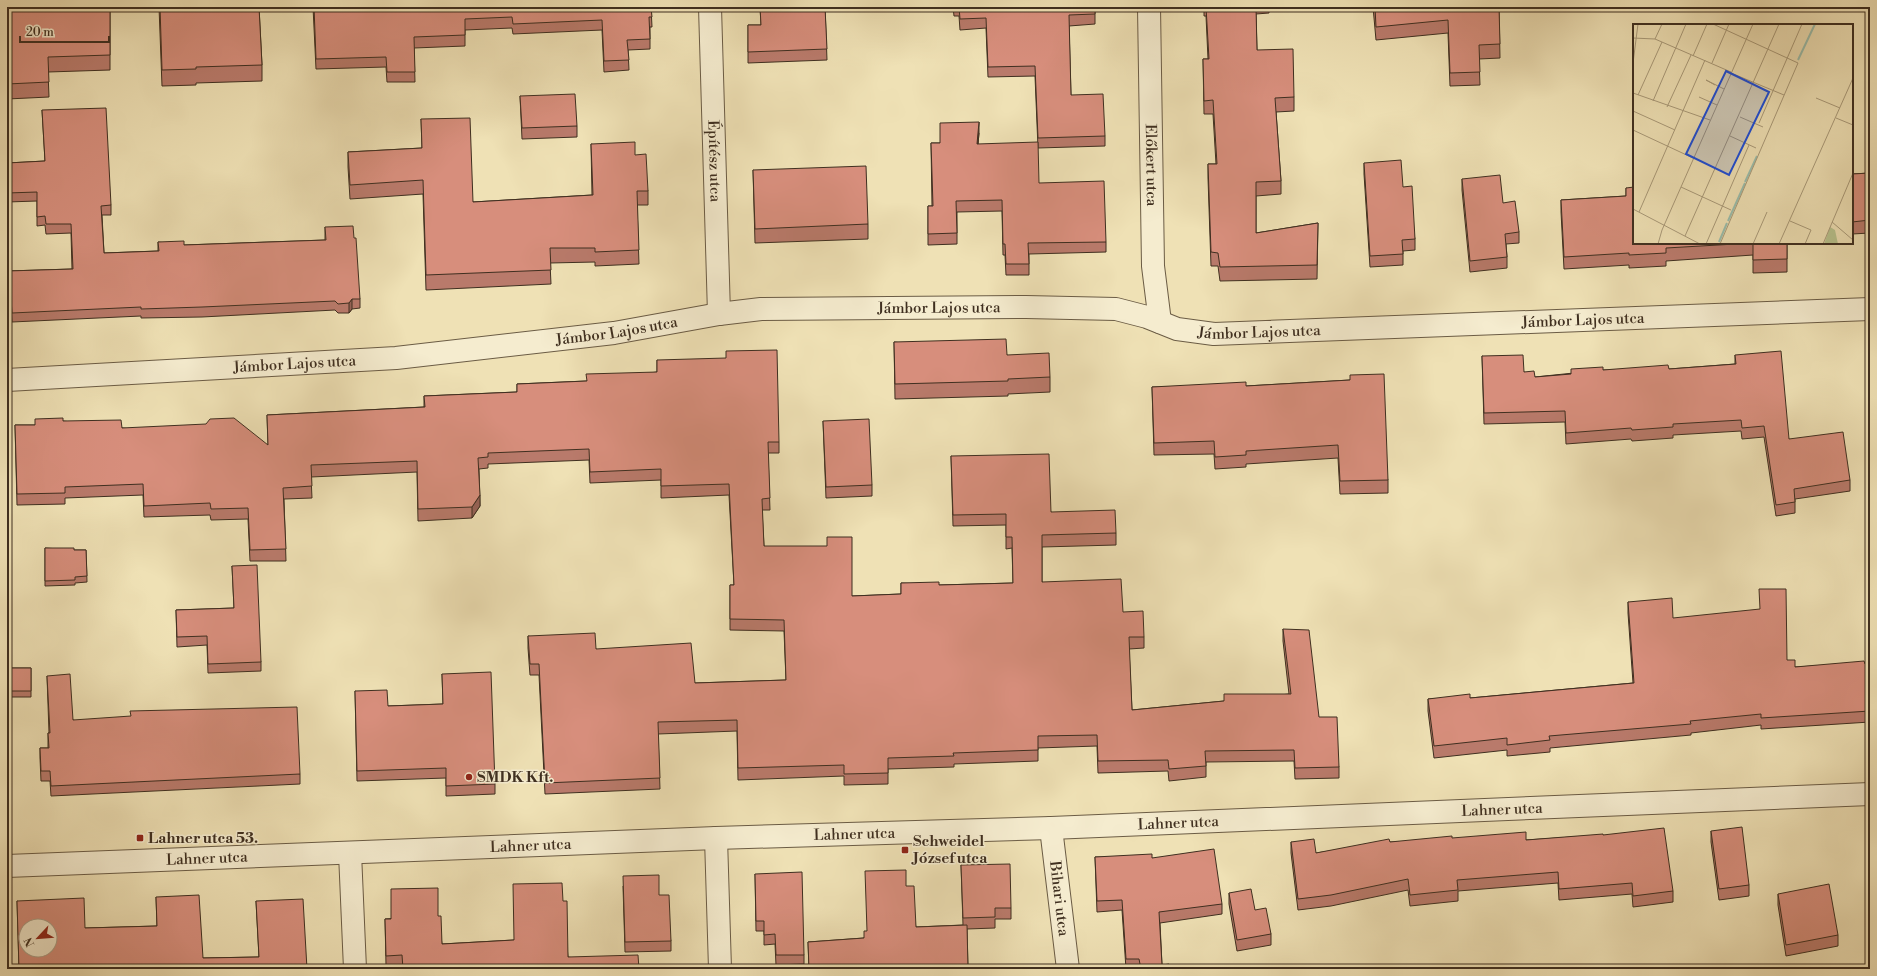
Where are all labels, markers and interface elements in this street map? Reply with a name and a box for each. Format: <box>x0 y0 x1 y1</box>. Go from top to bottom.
scale bar <box>20 18 109 44</box>
inset map <box>1633 24 1853 244</box>
text: 20 m <box>26 25 54 40</box>
street label: Építész utca <box>704 119 725 203</box>
street label: Előkert utca <box>1141 123 1162 207</box>
street label: Jámbor Lajos utca <box>876 298 1001 318</box>
street label: Jámbor Lajos utca <box>1520 308 1645 332</box>
street label: Jámbor Lajos utca <box>554 312 680 349</box>
street label: Jámbor Lajos utca <box>1196 320 1321 344</box>
street label: Jámbor Lajos utca <box>232 351 357 377</box>
place label: SMDK Kft. <box>477 768 553 787</box>
marker: SMDK Kft. <box>464 772 474 782</box>
street label: Lahner utca <box>1461 798 1543 820</box>
street label: Lahner utca <box>1137 812 1220 834</box>
street label: Lahner utca <box>813 823 896 845</box>
place label: Lahner utca 53. <box>148 829 258 848</box>
place label: Schweidel József utca <box>911 832 988 868</box>
marker: Lahner utca 53. <box>135 833 145 843</box>
street label: Lahner utca <box>490 834 572 856</box>
marker: Schweidel József utca <box>900 845 910 855</box>
street label: Lahner utca <box>166 847 248 869</box>
street label: Bihari utca <box>1045 859 1074 938</box>
north arrow <box>18 918 58 958</box>
text: N <box>22 935 38 949</box>

